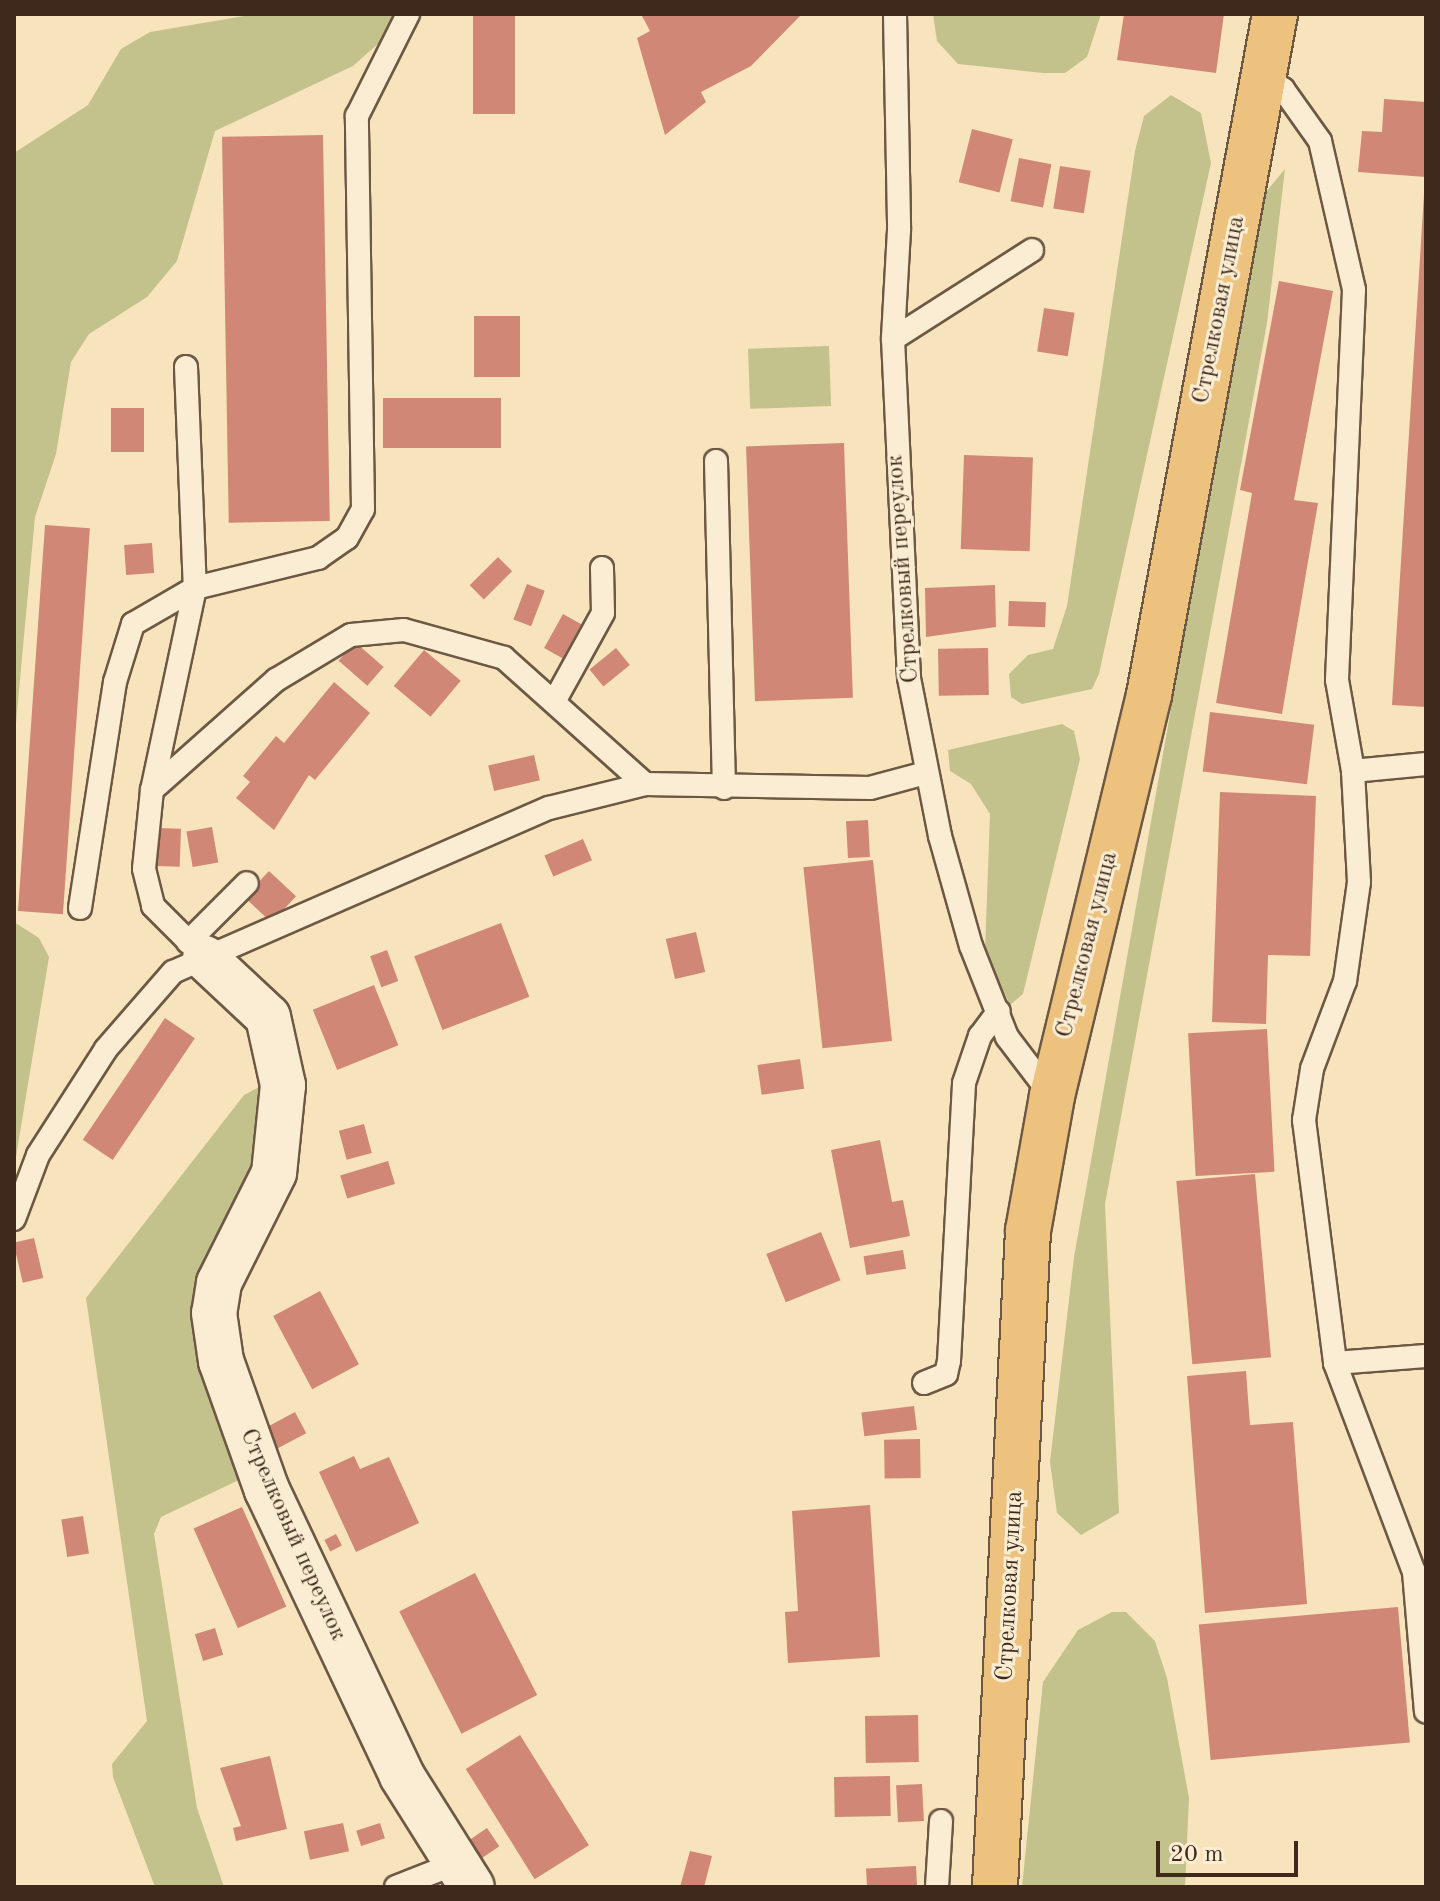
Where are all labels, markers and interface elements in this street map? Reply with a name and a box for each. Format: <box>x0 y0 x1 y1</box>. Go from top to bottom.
street label: Стрелковая улица <box>1188 214 1252 406</box>
street label: Стрелковый переулок <box>882 454 926 684</box>
street label: Стрелковая улица <box>1051 849 1125 1041</box>
street label: Стрелковый переулок <box>232 1425 352 1645</box>
street label: Стрелковая улица <box>992 1490 1030 1682</box>
scale bar <box>1160 1825 1302 1875</box>
text: 20 m <box>1170 1843 1224 1867</box>

